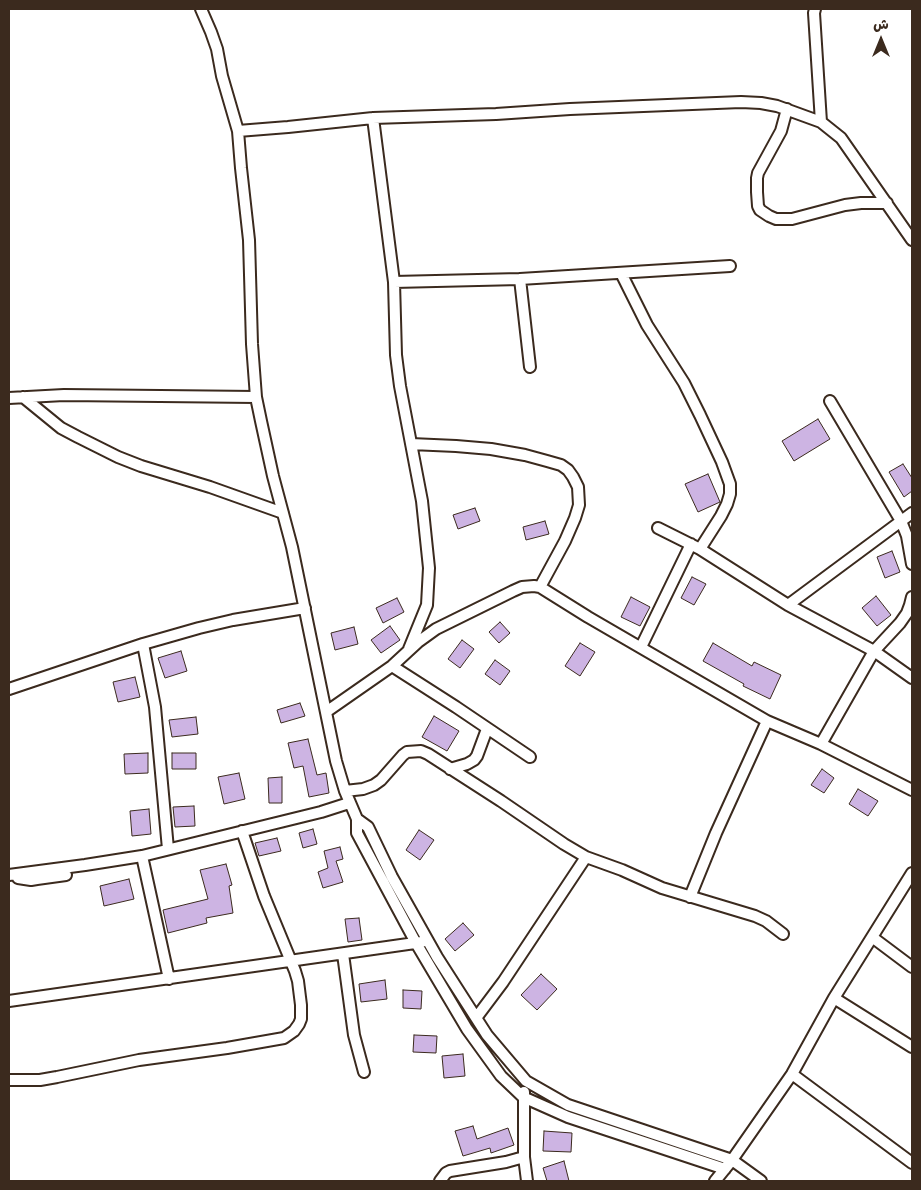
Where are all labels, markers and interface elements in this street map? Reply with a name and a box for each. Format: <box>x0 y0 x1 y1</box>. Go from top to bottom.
north arrow <box>856 15 906 65</box>
text: ش <box>873 15 889 35</box>

